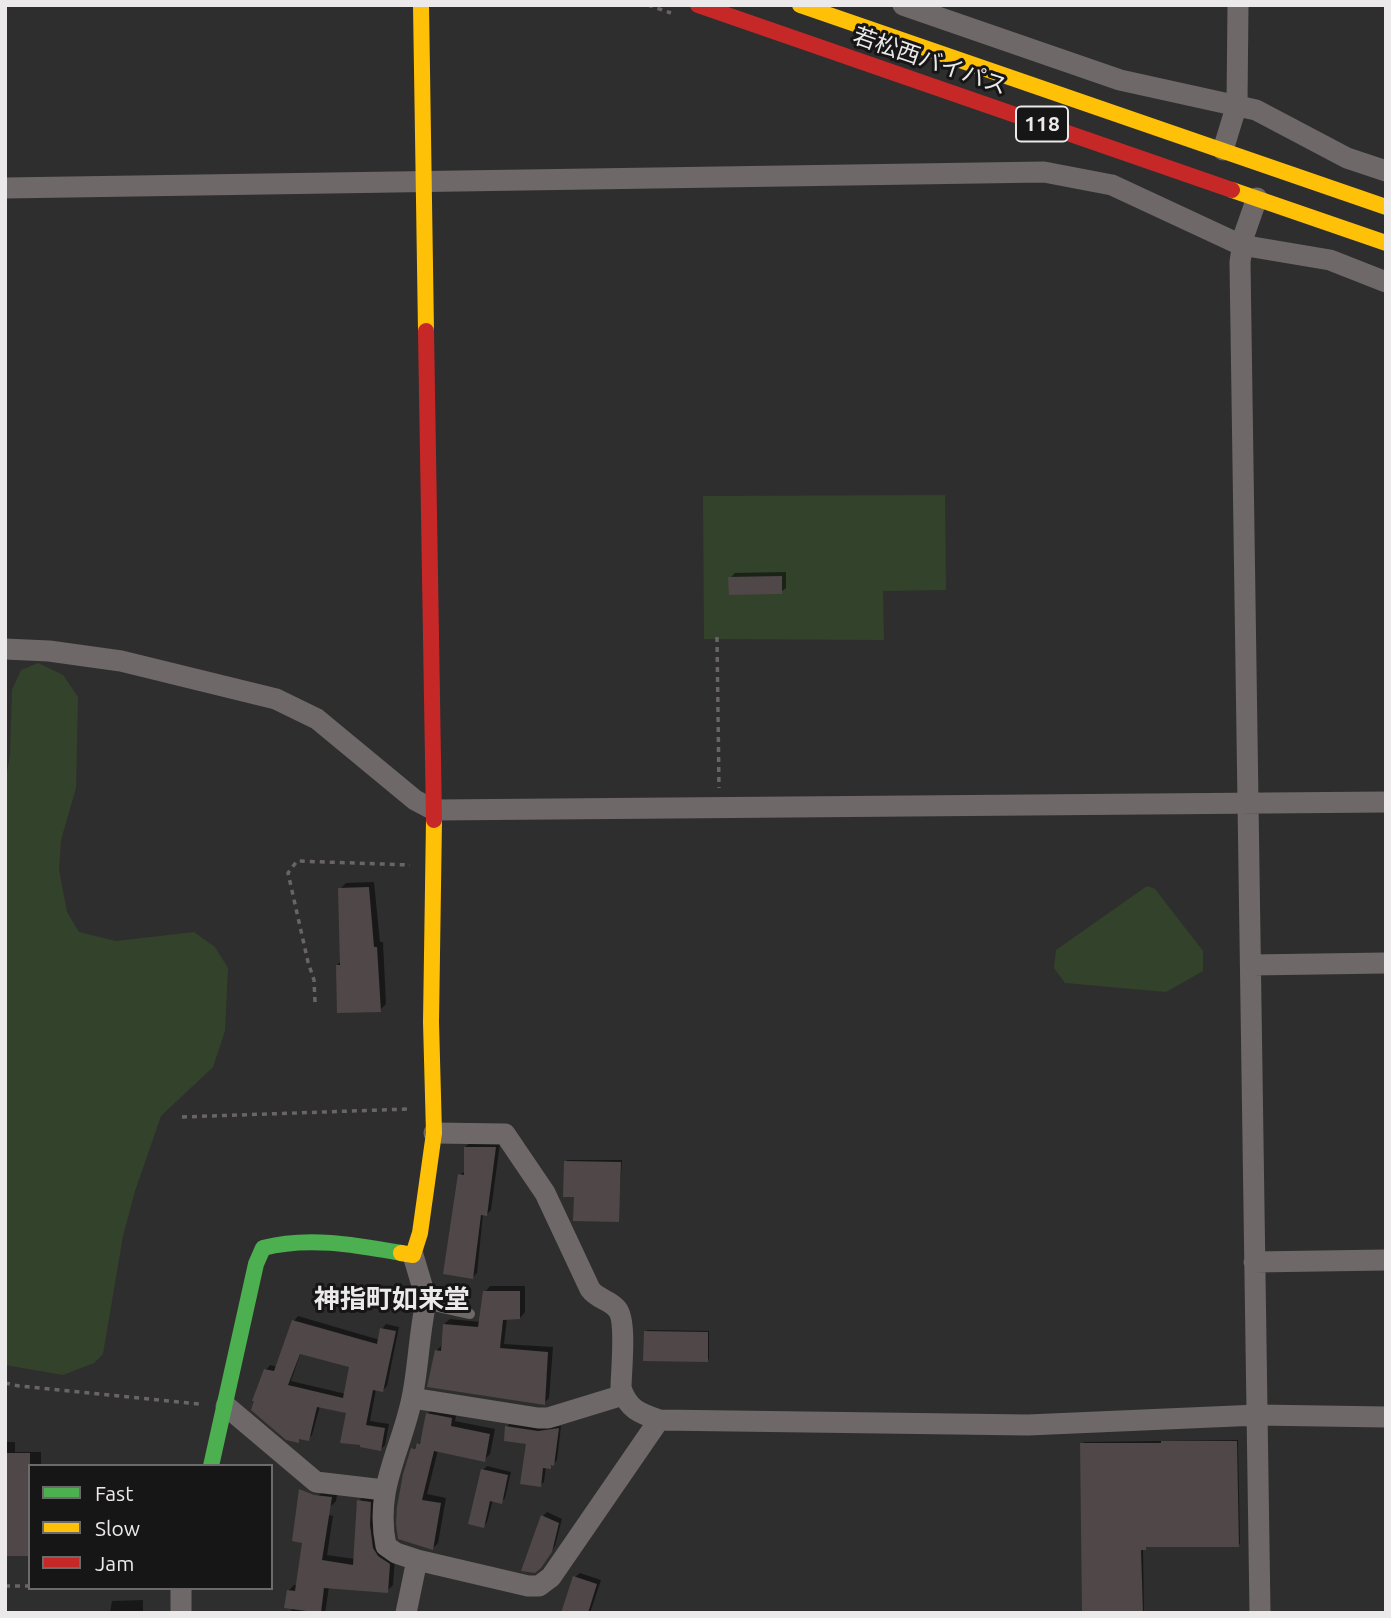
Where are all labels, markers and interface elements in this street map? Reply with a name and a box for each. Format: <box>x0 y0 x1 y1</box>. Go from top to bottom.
street label: 若松西バイパス <box>849 22 1011 100</box>
road number: 118 <box>1016 106 1068 142</box>
district label: 神指町如来堂 <box>314 1283 470 1315</box>
legend <box>28 1464 273 1590</box>
text: Fast <box>95 1481 133 1505</box>
text: Slow <box>95 1516 140 1540</box>
text: Jam <box>95 1551 134 1575</box>

